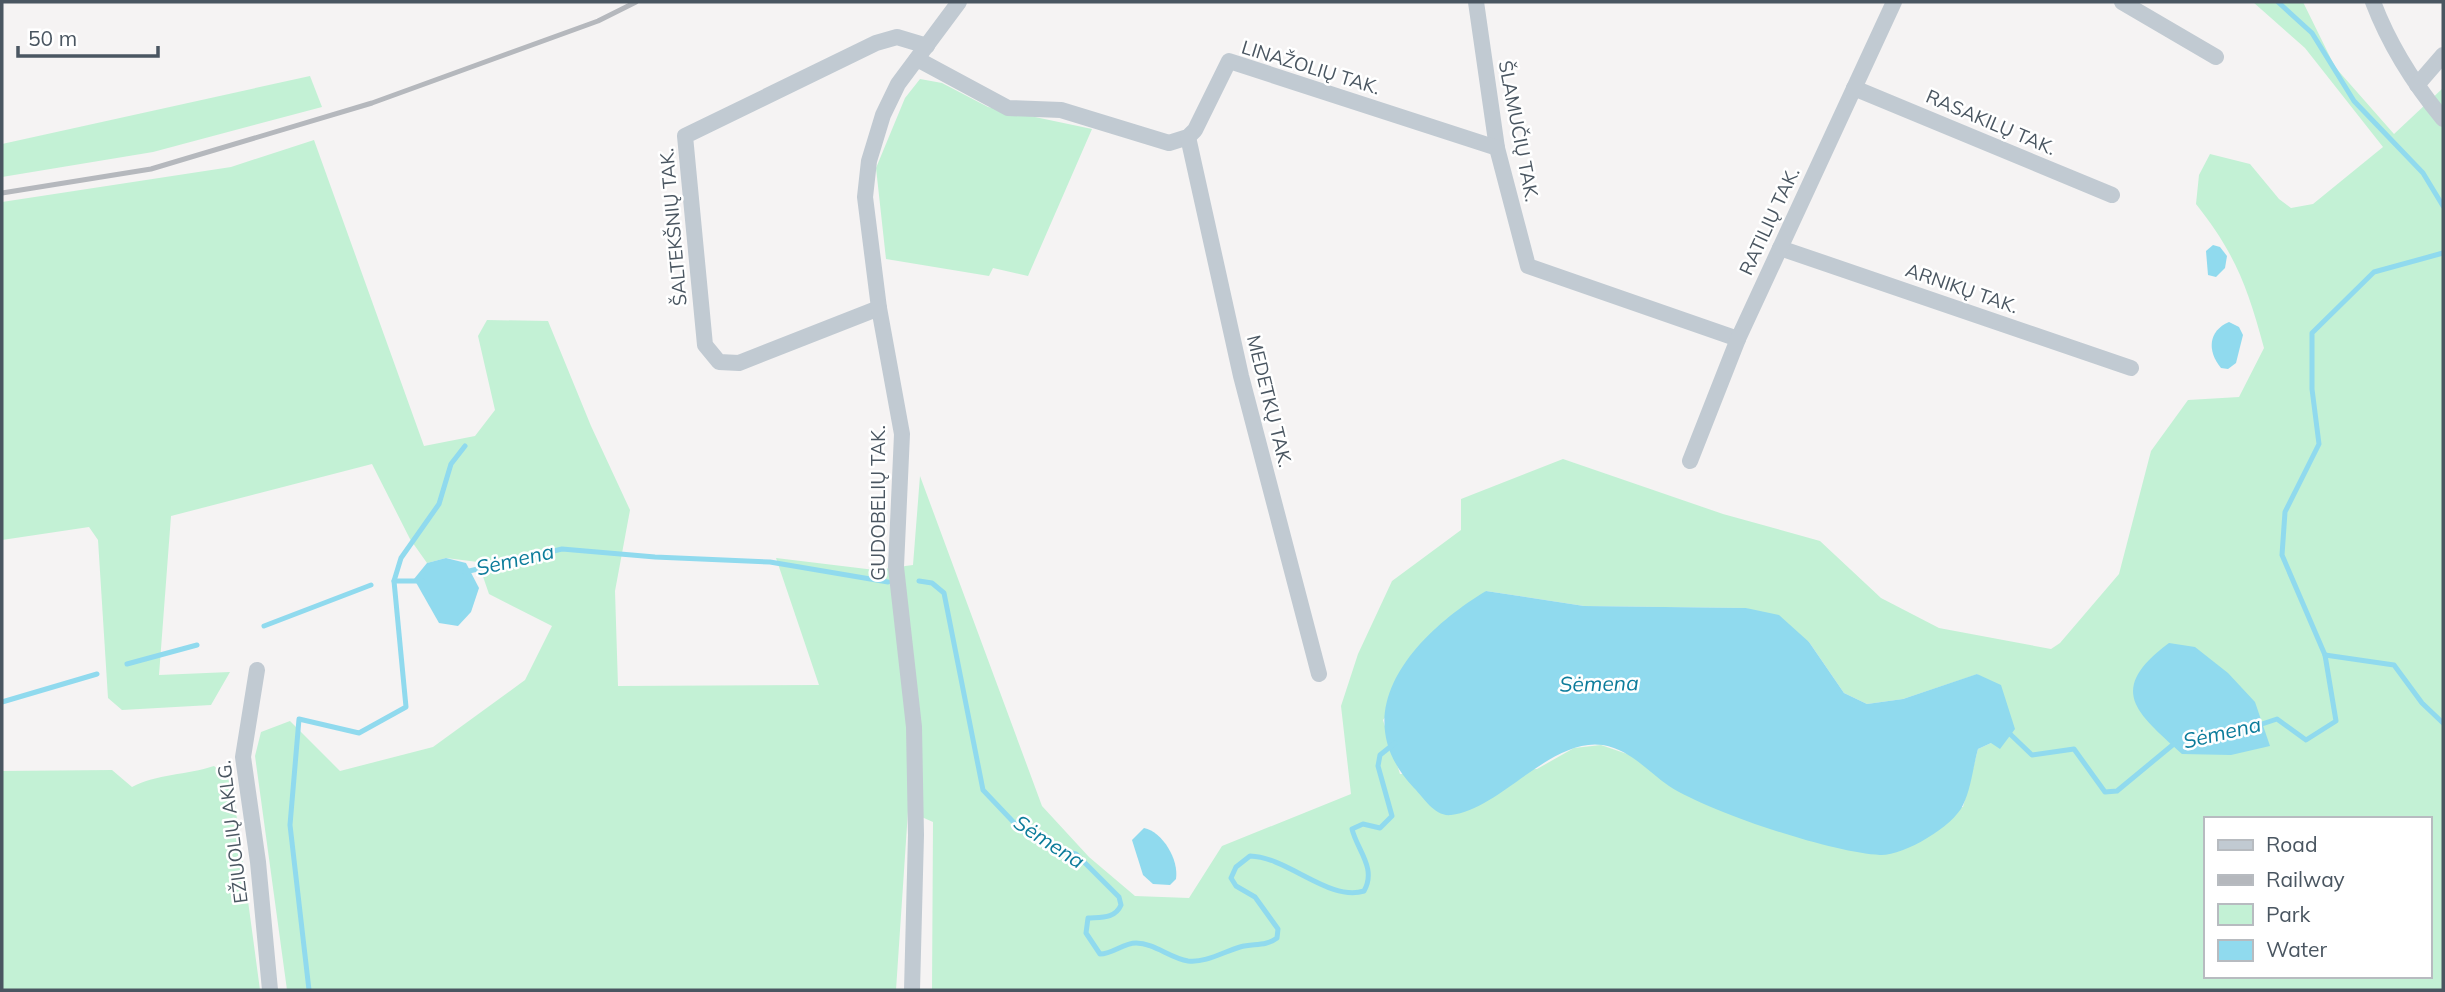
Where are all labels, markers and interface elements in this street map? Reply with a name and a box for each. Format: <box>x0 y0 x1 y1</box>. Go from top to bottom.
scale bar <box>18 14 158 58</box>
text: 50 m <box>28 25 77 51</box>
street label: LINAŽOLIŲ TAK. <box>1239 35 1383 99</box>
street label: ŠLAMUČIŲ TAK. <box>1494 58 1544 204</box>
street label: RASAKILŲ TAK. <box>1922 84 2060 160</box>
street label: ŠALTEKŠNIŲ TAK. <box>654 147 692 307</box>
street label: RATILIŲ TAK. <box>1733 163 1805 279</box>
street label: ARNIKŲ TAK. <box>1903 258 2021 318</box>
street label: MEDETKŲ TAK. <box>1242 332 1298 470</box>
street label: GUDOBELIŲ TAK. <box>866 425 890 581</box>
water label: Sėmena <box>473 537 556 581</box>
water label: Sėmena <box>1559 669 1639 697</box>
water label: Sėmena <box>2180 710 2263 754</box>
street label: EŽIUOLIŲ AKLG. <box>211 759 253 905</box>
water label: Sėmena <box>1009 809 1090 874</box>
legend <box>2204 817 2431 978</box>
text: Road <box>2266 831 2317 857</box>
text: Railway <box>2266 866 2345 892</box>
text: Park <box>2266 901 2310 927</box>
text: Water <box>2266 936 2327 962</box>

